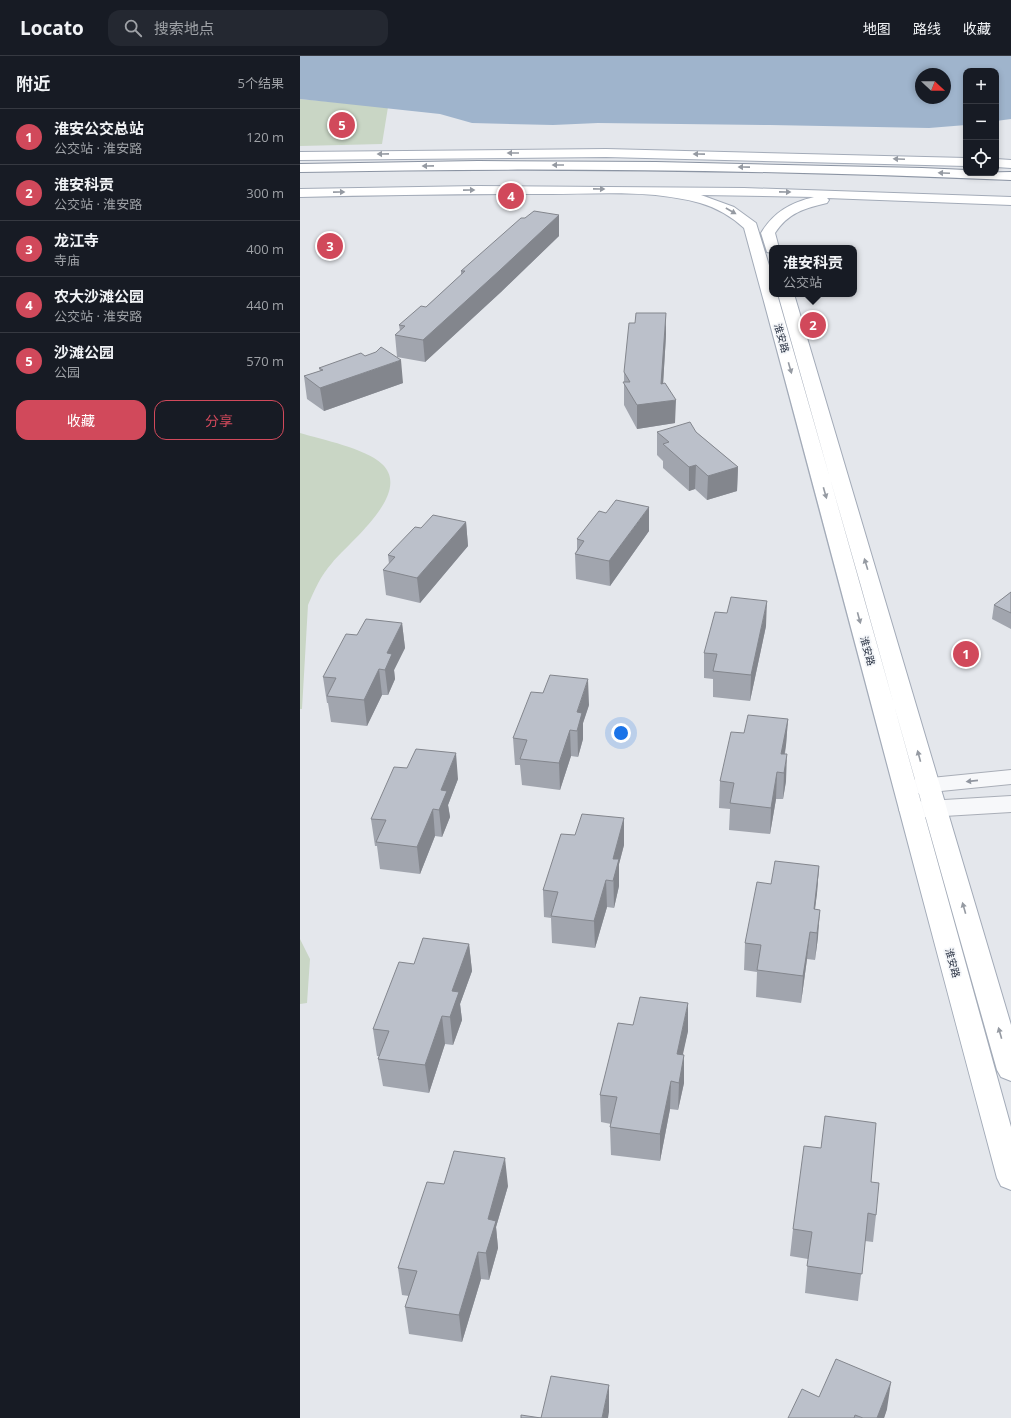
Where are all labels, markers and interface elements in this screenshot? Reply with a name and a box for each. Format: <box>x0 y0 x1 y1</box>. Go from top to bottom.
search box <box>108 10 388 46</box>
text: Locato <box>20 15 84 41</box>
icon: search <box>122 17 144 39</box>
text: 搜索地点 <box>154 18 214 38</box>
text: 地图 <box>863 19 891 38</box>
text: 路线 <box>913 19 941 38</box>
text: 收藏 <box>963 19 991 38</box>
north arrow <box>915 68 951 104</box>
map controls <box>963 68 999 176</box>
button: + <box>963 68 999 104</box>
text: 附近 <box>16 72 50 95</box>
text: 5个结果 <box>238 74 284 92</box>
button: − <box>963 104 999 140</box>
pin: 5 <box>329 110 355 140</box>
text: 淮安公交总站 <box>54 118 144 138</box>
text: 1 <box>25 128 33 146</box>
text: 120 m <box>246 128 284 146</box>
text: 公交站 · 淮安路 <box>54 139 142 157</box>
button: locate <box>963 140 999 176</box>
one-way arrow <box>506 150 519 156</box>
one-way arrow <box>376 151 389 157</box>
one-way arrow <box>692 151 705 157</box>
one-way arrow <box>893 156 905 163</box>
one-way arrow <box>551 162 564 168</box>
one-way arrow <box>421 163 434 169</box>
one-way arrow <box>737 164 750 170</box>
one-way arrow <box>937 170 950 176</box>
text: 淮安科贡 <box>54 174 114 194</box>
pin: 4 <box>498 181 524 211</box>
text: 2 <box>25 184 33 202</box>
text: 300 m <box>246 184 284 202</box>
one-way arrow <box>593 186 605 193</box>
one-way arrow <box>463 187 476 193</box>
one-way arrow <box>333 189 346 195</box>
one-way arrow <box>779 189 792 195</box>
text: 公交站 · 淮安路 <box>54 195 142 213</box>
one-way arrow <box>725 207 737 214</box>
text: 龙江寺 <box>54 230 99 250</box>
pin: 3 <box>317 231 343 261</box>
text: 3 <box>25 240 33 258</box>
text: 400 m <box>246 240 284 258</box>
popup <box>769 245 857 297</box>
text: 寺庙 <box>54 251 80 269</box>
text: 淮安科贡 <box>783 252 843 272</box>
text: 公交站 <box>783 273 822 291</box>
text: 农大沙滩公园 <box>54 286 144 306</box>
text: 4 <box>25 296 33 314</box>
text: 440 m <box>246 296 284 314</box>
text: 公交站 · 淮安路 <box>54 307 142 325</box>
pin: 2 <box>800 310 826 340</box>
street label: 淮安路 <box>771 322 793 354</box>
text: 沙滩公园 <box>54 342 114 362</box>
text: 5 <box>25 352 33 370</box>
text: 570 m <box>246 352 284 370</box>
one-way arrow <box>787 362 793 374</box>
text: 公园 <box>54 363 80 381</box>
button: 收藏 <box>16 400 146 440</box>
button: 分享 <box>154 400 284 440</box>
one-way arrow <box>822 487 828 499</box>
one-way arrow <box>863 557 869 569</box>
one-way arrow <box>857 612 863 624</box>
street label: 淮安路 <box>857 635 879 667</box>
pin: 1 <box>953 639 979 669</box>
your location <box>611 723 631 743</box>
one-way arrow <box>916 750 922 762</box>
one-way arrow <box>966 777 978 784</box>
one-way arrow <box>961 902 967 914</box>
street label: 淮安路 <box>942 947 964 979</box>
one-way arrow <box>997 1026 1003 1038</box>

